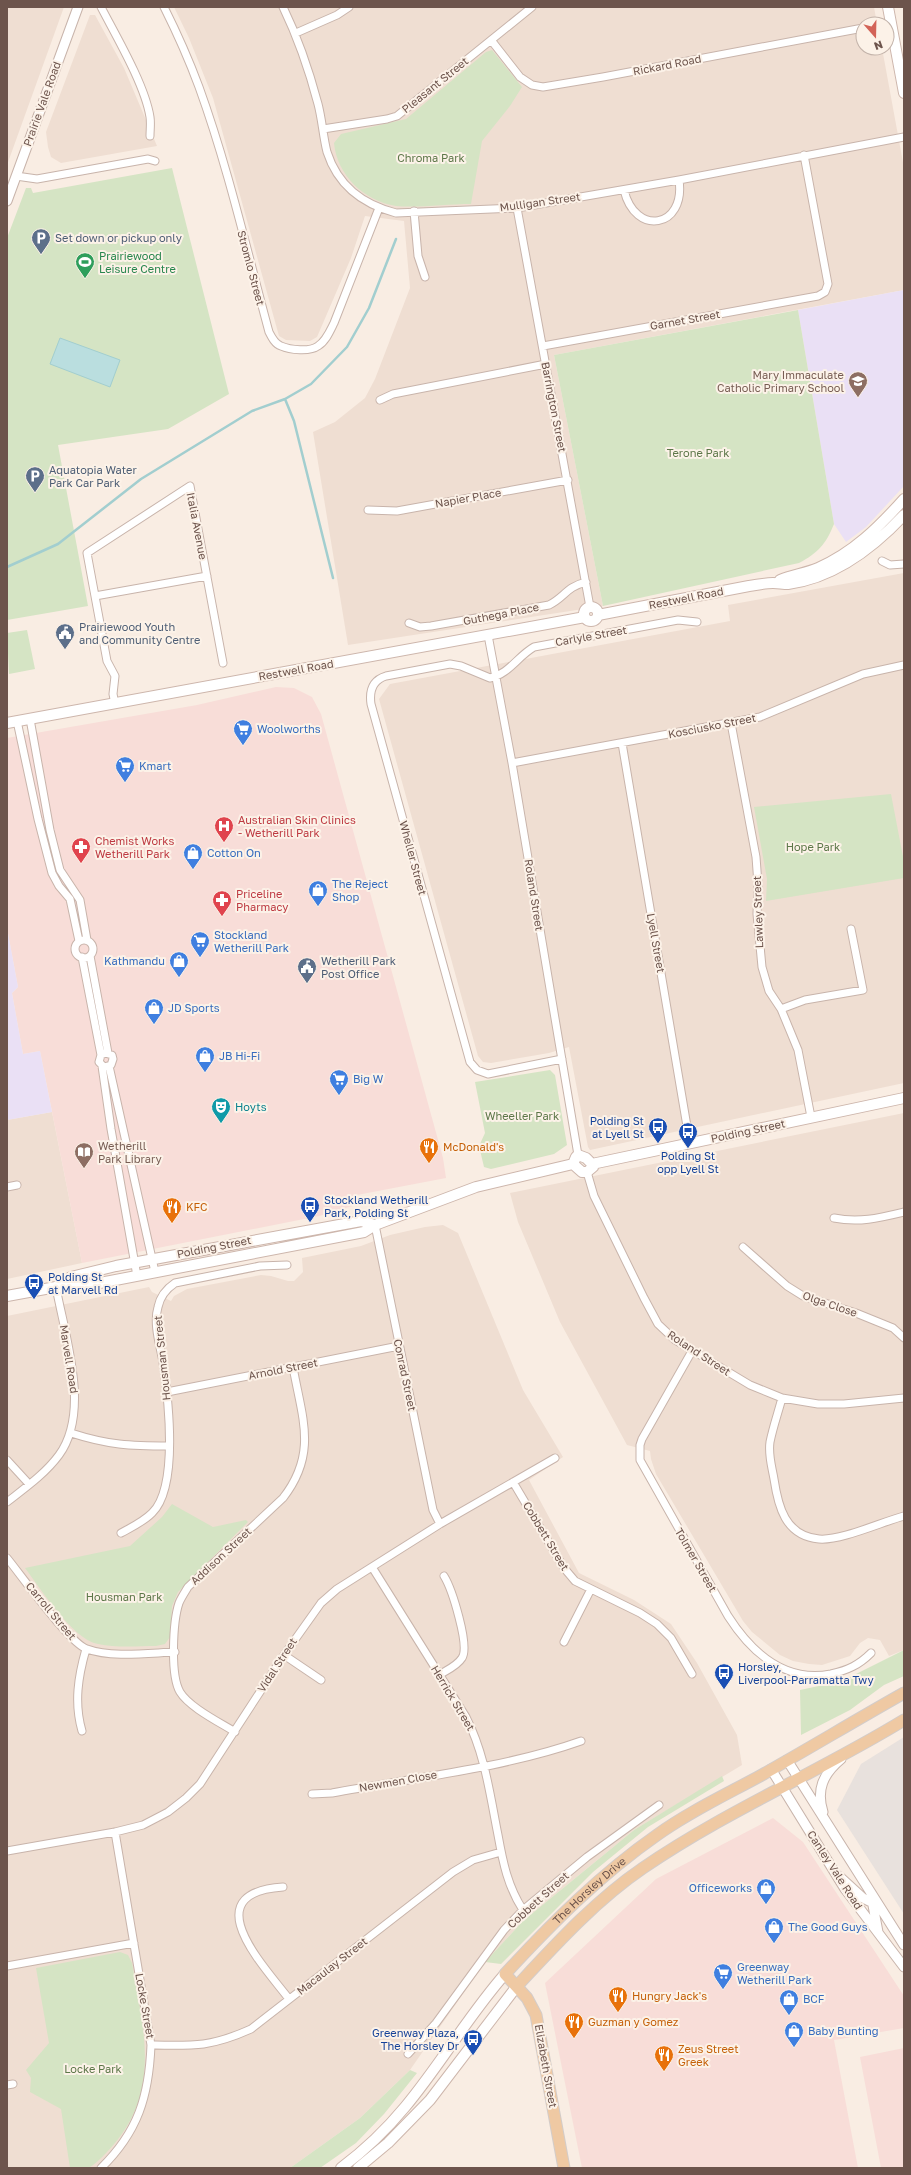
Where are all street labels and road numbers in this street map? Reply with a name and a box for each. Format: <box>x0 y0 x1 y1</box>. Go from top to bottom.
street label: Rickard Road <box>632 52 702 78</box>
street label: Pleasant Street <box>399 54 470 115</box>
street label: Prairie Vale Road <box>20 60 63 148</box>
street label: Mulligan Street <box>499 189 581 214</box>
street label: Stromlo Street <box>235 229 268 307</box>
street label: Garnet Street <box>649 307 721 332</box>
street label: Barrington Street <box>539 361 570 453</box>
street label: Napier Place <box>434 485 502 510</box>
street label: Italia Avenue <box>185 491 210 561</box>
street label: Restwell Road <box>647 584 724 611</box>
street label: Guthega Place <box>462 600 540 627</box>
street label: Carlyle Street <box>554 623 628 648</box>
street label: Restwell Road <box>257 657 334 683</box>
street label: Kosciusko Street <box>667 711 757 740</box>
street label: Wheller Street <box>397 819 430 897</box>
street label: Roland Street <box>522 858 547 932</box>
street label: Lawley Street <box>750 876 765 948</box>
street label: Lyell Street <box>645 912 668 974</box>
street label: Polding Street <box>710 1116 786 1145</box>
street label: Polding Street <box>176 1233 252 1260</box>
street label: Olga Close <box>801 1288 859 1319</box>
street label: Housman Street <box>151 1315 172 1401</box>
street label: Marvell Road <box>58 1324 81 1394</box>
street label: Roland Street <box>665 1327 733 1378</box>
street label: Conrad Street <box>392 1338 419 1412</box>
street label: Arnold Street <box>247 1355 319 1382</box>
street label: Cobbett Street <box>521 1499 572 1573</box>
street label: Addison Street <box>188 1524 254 1587</box>
street label: Tolmer Street <box>673 1525 720 1594</box>
street label: Carroll Street <box>24 1579 79 1642</box>
street label: Vidal Street <box>254 1635 299 1694</box>
street label: Herrick Street <box>429 1663 478 1733</box>
street label: Newmen Close <box>358 1767 438 1794</box>
street label: Canley Vale Road <box>805 1828 866 1912</box>
street label: The Horsley Drive <box>550 1854 628 1926</box>
street label: Cobbett Street <box>504 1869 571 1931</box>
street label: Macaulay Street <box>294 1934 369 1997</box>
street label: Locke Street <box>133 1972 158 2040</box>
street label: Elizabeth Street <box>533 2023 560 2109</box>

